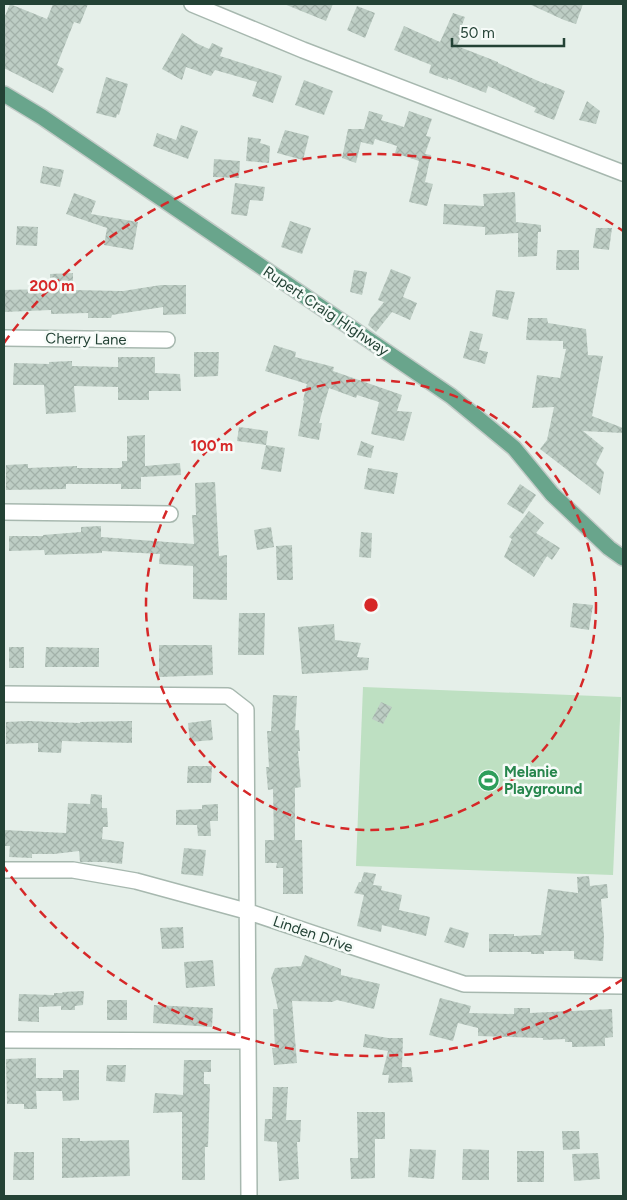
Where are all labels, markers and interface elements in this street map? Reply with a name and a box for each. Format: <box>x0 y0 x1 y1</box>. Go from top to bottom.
scale bar <box>452 15 564 47</box>
text: 50 m <box>460 24 495 42</box>
street label: Rupert Craig Highway <box>260 262 392 360</box>
text: 200 m <box>30 277 74 295</box>
street label: Cherry Lane <box>45 329 127 349</box>
text: 100 m <box>191 437 233 455</box>
centre of rings <box>362 596 380 614</box>
place label: Melanie Playground <box>504 763 582 798</box>
sports icon: Melanie Playground <box>476 769 500 793</box>
street label: Linden Drive <box>271 912 355 956</box>

